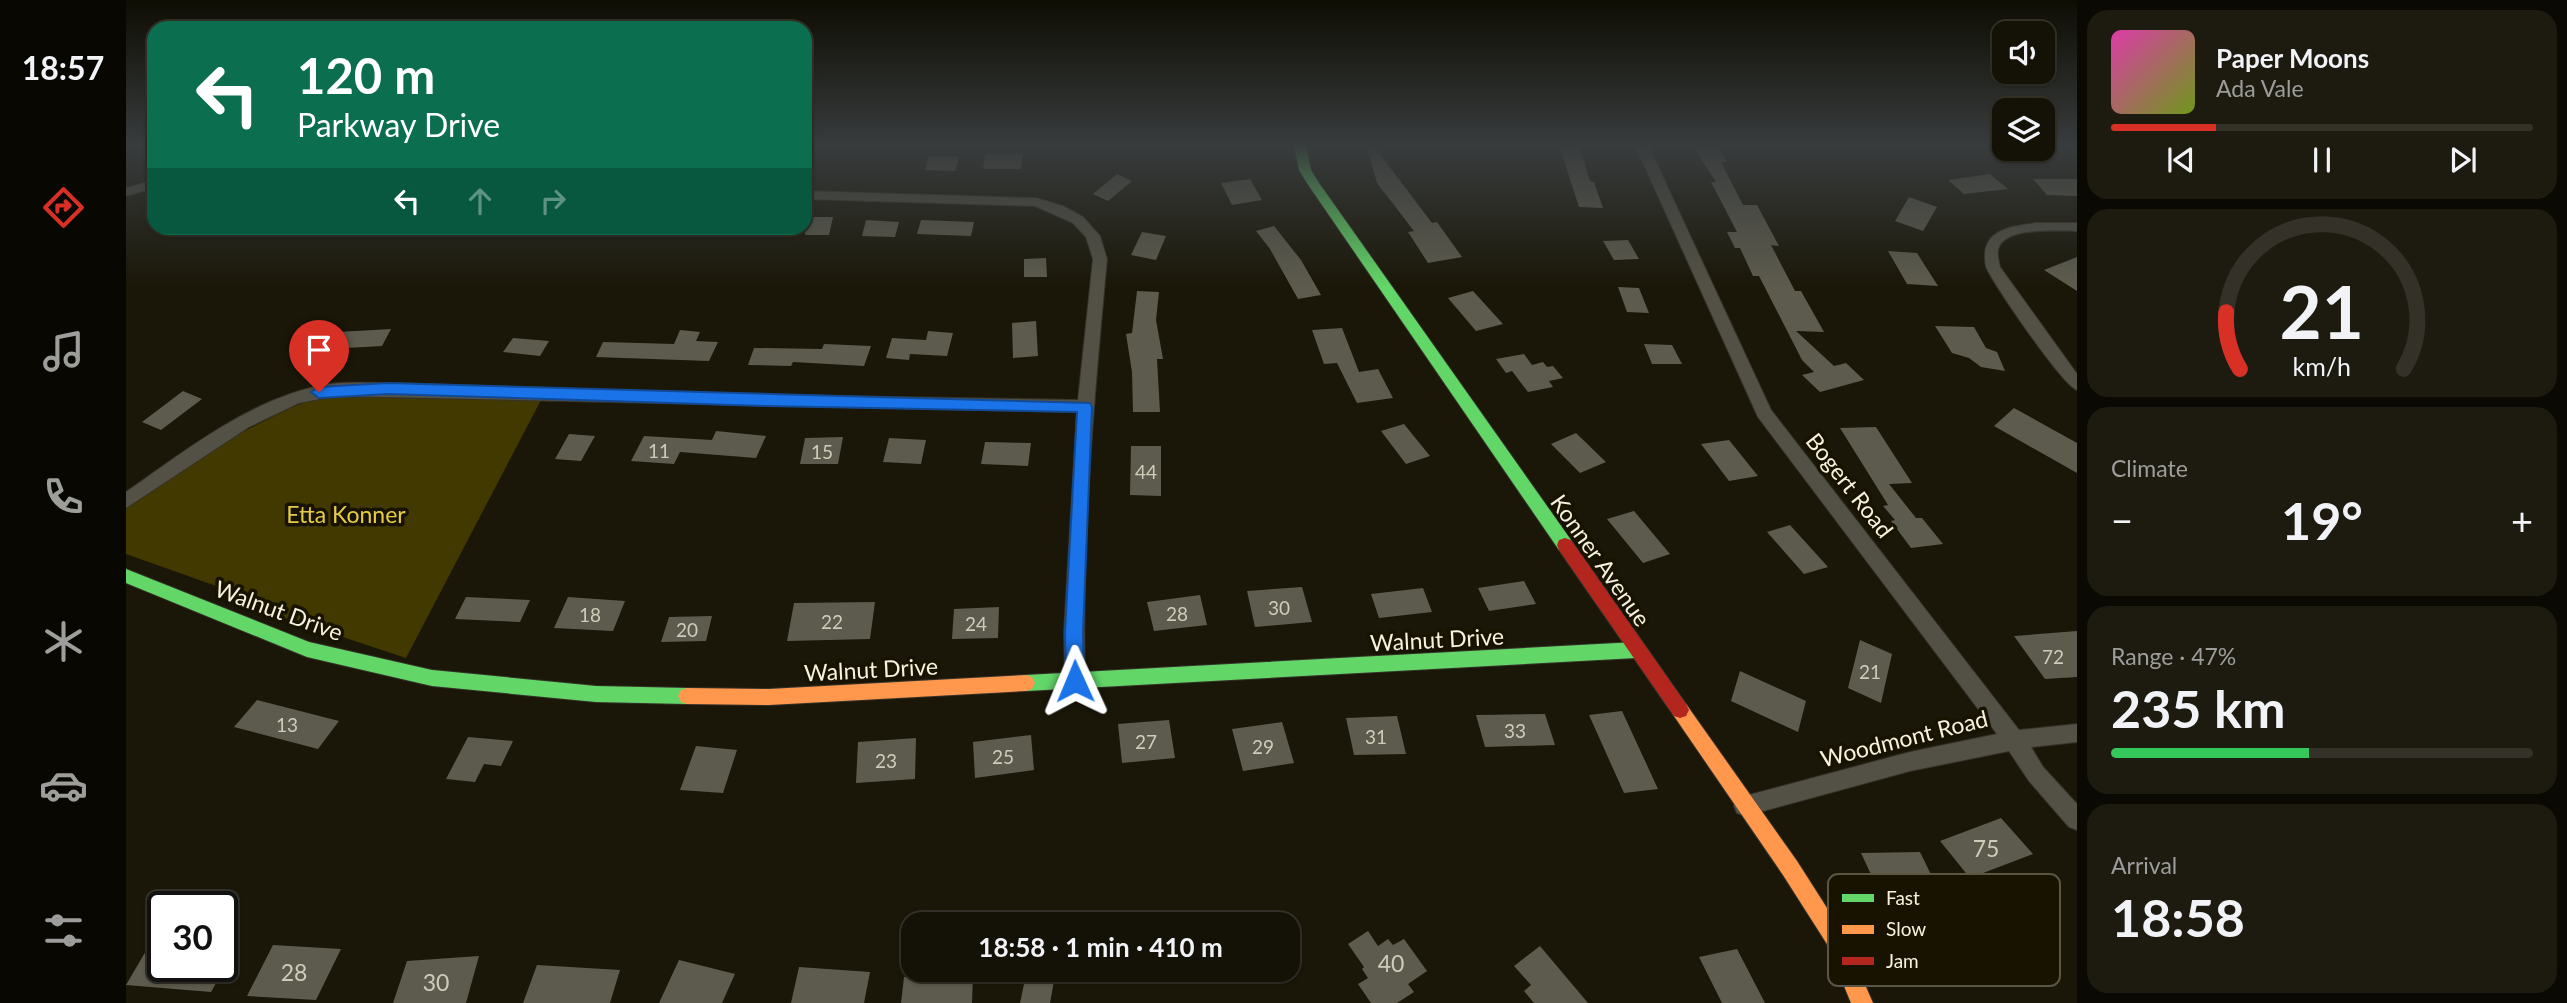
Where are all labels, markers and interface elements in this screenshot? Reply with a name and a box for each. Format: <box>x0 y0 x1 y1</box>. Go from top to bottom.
map controls <box>1992 21 2055 161</box>
button: sound <box>1992 21 2055 84</box>
text: Paper Moons <box>2216 42 2369 74</box>
text: 120 m <box>297 46 435 104</box>
text: 18:57 <box>22 48 104 87</box>
icon: left <box>182 49 273 140</box>
text: Ada Vale <box>2216 74 2304 102</box>
button: layers <box>1992 98 2055 161</box>
text: Parkway Drive <box>297 105 500 144</box>
icon: previous <box>2162 141 2200 179</box>
icon: pause <box>2303 141 2341 179</box>
icon: next <box>2444 141 2482 179</box>
icon: left <box>388 182 426 220</box>
icon: ahead <box>461 182 499 220</box>
icon: right <box>534 182 572 220</box>
icon: directions <box>39 183 88 232</box>
text: 21 <box>2280 267 2364 355</box>
pin <box>289 320 349 392</box>
icon: music <box>39 327 88 376</box>
icon: arrive <box>300 331 338 369</box>
text: km/h <box>2293 351 2351 381</box>
street label: Bogert Road <box>1800 427 1900 543</box>
house number: 11 <box>648 439 670 462</box>
house number: 15 <box>811 440 833 463</box>
text: Climate <box>2111 454 2188 482</box>
house number: 44 <box>1135 460 1157 483</box>
icon: phone <box>39 472 88 521</box>
street label: Konner Avenue <box>1545 489 1657 631</box>
text: 19° <box>2281 489 2363 551</box>
text: − <box>2111 497 2133 543</box>
text: + <box>2511 497 2533 543</box>
park label: Etta Konner <box>286 500 406 528</box>
street label: Walnut Drive <box>211 574 347 646</box>
house number: 30 <box>1268 596 1290 619</box>
house number: 28 <box>1166 602 1188 625</box>
house number: 18 <box>579 603 601 626</box>
house number: 22 <box>821 610 843 633</box>
house number: 24 <box>965 612 987 635</box>
icon: climate <box>39 617 88 666</box>
house number: 20 <box>676 618 698 641</box>
street label: Walnut Drive <box>1369 622 1505 656</box>
text: Range · 47% <box>2111 642 2236 670</box>
position arrow <box>1038 644 1112 718</box>
house number: 72 <box>2042 645 2064 668</box>
street label: Walnut Drive <box>803 652 939 686</box>
house number: 21 <box>1859 660 1881 683</box>
text: 235 km <box>2111 677 2285 739</box>
street label: Woodmont Road <box>1818 704 1990 772</box>
house number: 13 <box>276 713 298 736</box>
house number: 33 <box>1504 719 1526 742</box>
house number: 31 <box>1365 725 1387 748</box>
house number: 27 <box>1135 730 1157 753</box>
house number: 29 <box>1252 735 1274 758</box>
house number: 25 <box>992 745 1014 768</box>
house number: 23 <box>875 749 897 772</box>
icon: car <box>39 761 88 810</box>
house number: 75 <box>1973 834 1999 862</box>
text: Arrival <box>2111 851 2177 879</box>
legend <box>1828 874 2060 986</box>
text: Fast <box>1886 886 1920 909</box>
text: 18:58 <box>2111 886 2245 948</box>
speed limit sign: 30 <box>147 891 238 982</box>
icon: filters <box>39 906 88 955</box>
text: Slow <box>1886 917 1926 940</box>
text: 18:58 · 1 min · 410 m <box>978 931 1223 963</box>
house number: 40 <box>1378 949 1404 977</box>
text: Jam <box>1886 949 1919 972</box>
house number: 28 <box>281 958 307 986</box>
house number: 30 <box>423 968 449 996</box>

